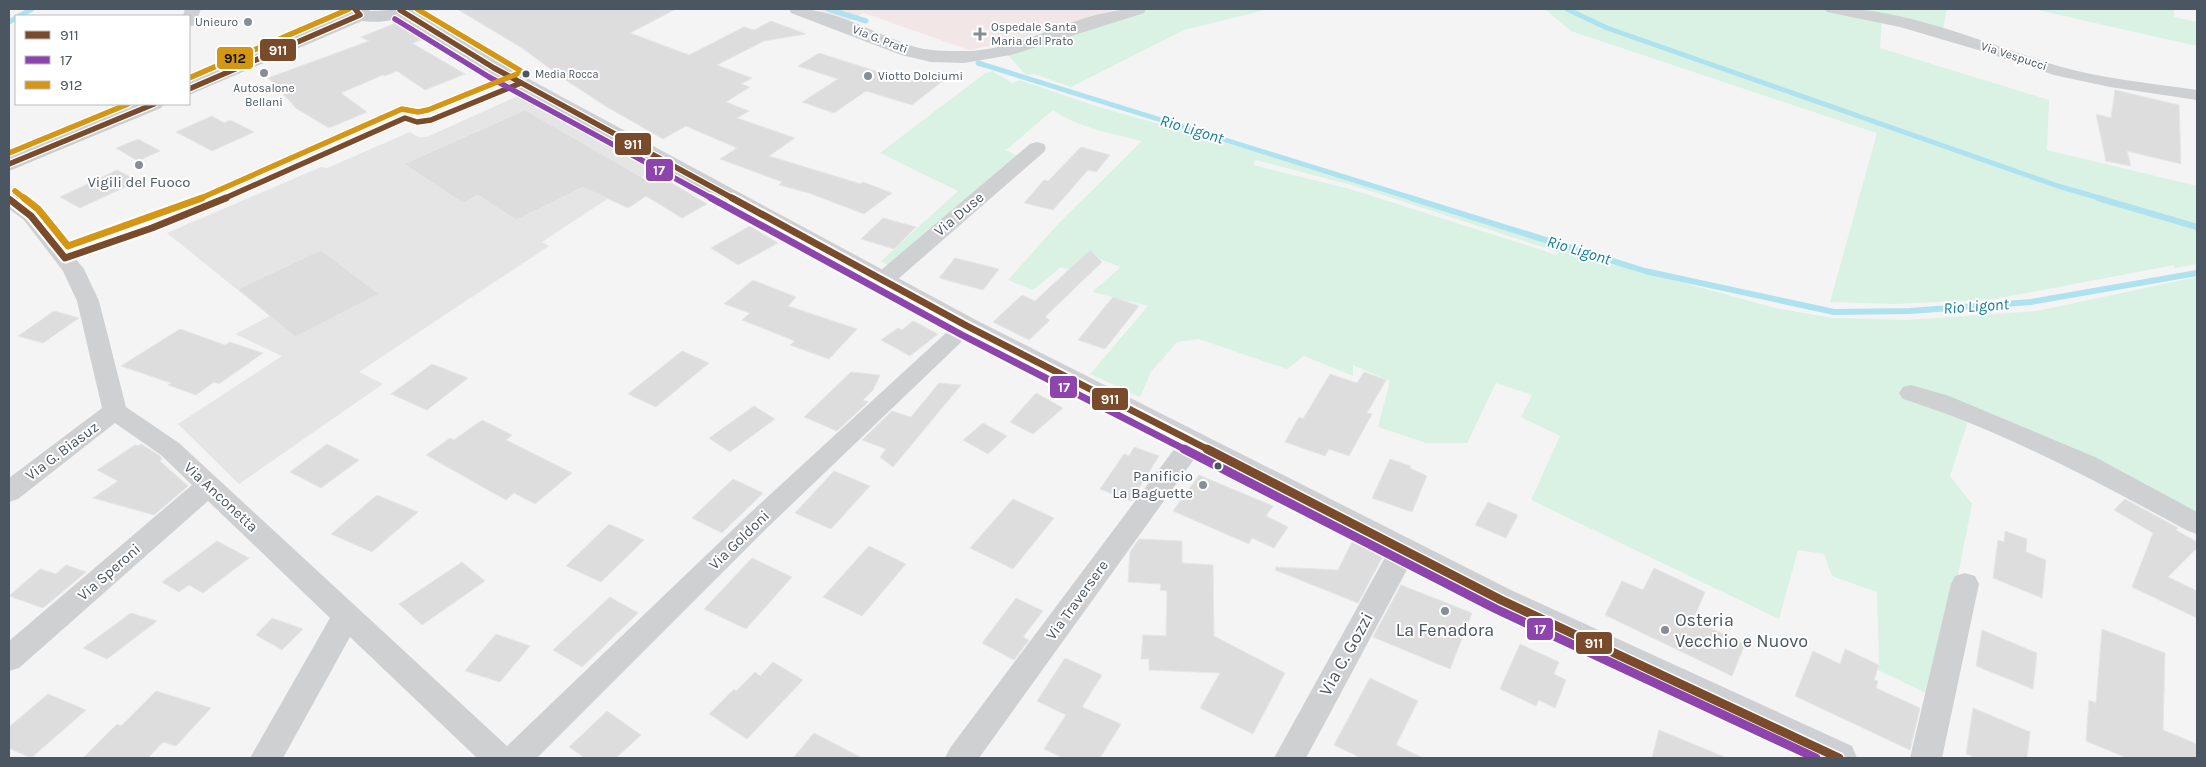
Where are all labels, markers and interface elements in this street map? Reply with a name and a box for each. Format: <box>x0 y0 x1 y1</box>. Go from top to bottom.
legend <box>15 15 190 105</box>
place label: Unieuro <box>195 15 238 29</box>
marker: Unieuro <box>242 16 254 28</box>
place label: Ospedale Santa Maria del Prato <box>991 20 1077 48</box>
street label: Via G. Prati <box>850 22 910 56</box>
text: 911 <box>60 26 79 44</box>
marker: Ospedale Santa Maria del Prato <box>973 27 987 41</box>
line badge: 911 <box>259 38 297 62</box>
street label: Via Vespucci <box>1979 39 2049 73</box>
text: 911 <box>269 42 287 59</box>
line badge: 912 <box>216 46 254 70</box>
text: 912 <box>224 50 246 67</box>
text: 17 <box>60 51 72 69</box>
marker: Autosalone Bellani <box>258 67 270 79</box>
place label: Media Rocca <box>535 68 599 81</box>
marker: Media Rocca <box>521 69 531 79</box>
place label: Viotto Dolciumi <box>878 69 963 83</box>
marker: Viotto Dolciumi <box>862 70 874 82</box>
text: 912 <box>60 76 82 94</box>
place label: Autosalone Bellani <box>233 81 295 109</box>
water label: Rio Ligont <box>1158 110 1227 148</box>
line badge: 911 <box>614 132 652 156</box>
text: 911 <box>624 136 642 153</box>
line badge: 17 <box>645 158 674 182</box>
marker: Vigili del Fuoco <box>133 159 145 171</box>
text: 17 <box>653 162 665 179</box>
place label: Vigili del Fuoco <box>87 173 191 191</box>
street label: Via Duse <box>931 188 987 240</box>
water label: Rio Ligont <box>1545 231 1614 269</box>
water label: Rio Ligont <box>1943 294 2010 318</box>
line badge: 17 <box>1049 375 1078 399</box>
text: 17 <box>1058 379 1070 396</box>
line badge: 911 <box>1091 387 1129 411</box>
text: 911 <box>1101 391 1119 408</box>
street label: Via G. Biasuz <box>22 418 102 484</box>
street label: Via Anconetta <box>180 458 262 536</box>
unlabelled marker <box>1213 461 1223 471</box>
place label: Panificio La Baguette <box>1112 467 1193 502</box>
marker: Panificio La Baguette <box>1197 479 1209 491</box>
street label: Via Goldoni <box>705 507 773 573</box>
street label: Via Speroni <box>74 540 144 604</box>
street label: Via Traversere <box>1042 557 1112 643</box>
marker: La Fenadora <box>1439 605 1451 617</box>
street label: Via C. Gozzi <box>1314 608 1378 700</box>
place label: Osteria Vecchio e Nuovo <box>1675 609 1808 652</box>
line badge: 17 <box>1526 617 1554 641</box>
place label: La Fenadora <box>1396 619 1494 641</box>
text: 17 <box>1534 621 1546 638</box>
marker: Osteria Vecchio e Nuovo <box>1659 624 1671 636</box>
line badge: 911 <box>1575 631 1613 655</box>
text: 911 <box>1585 635 1603 652</box>

